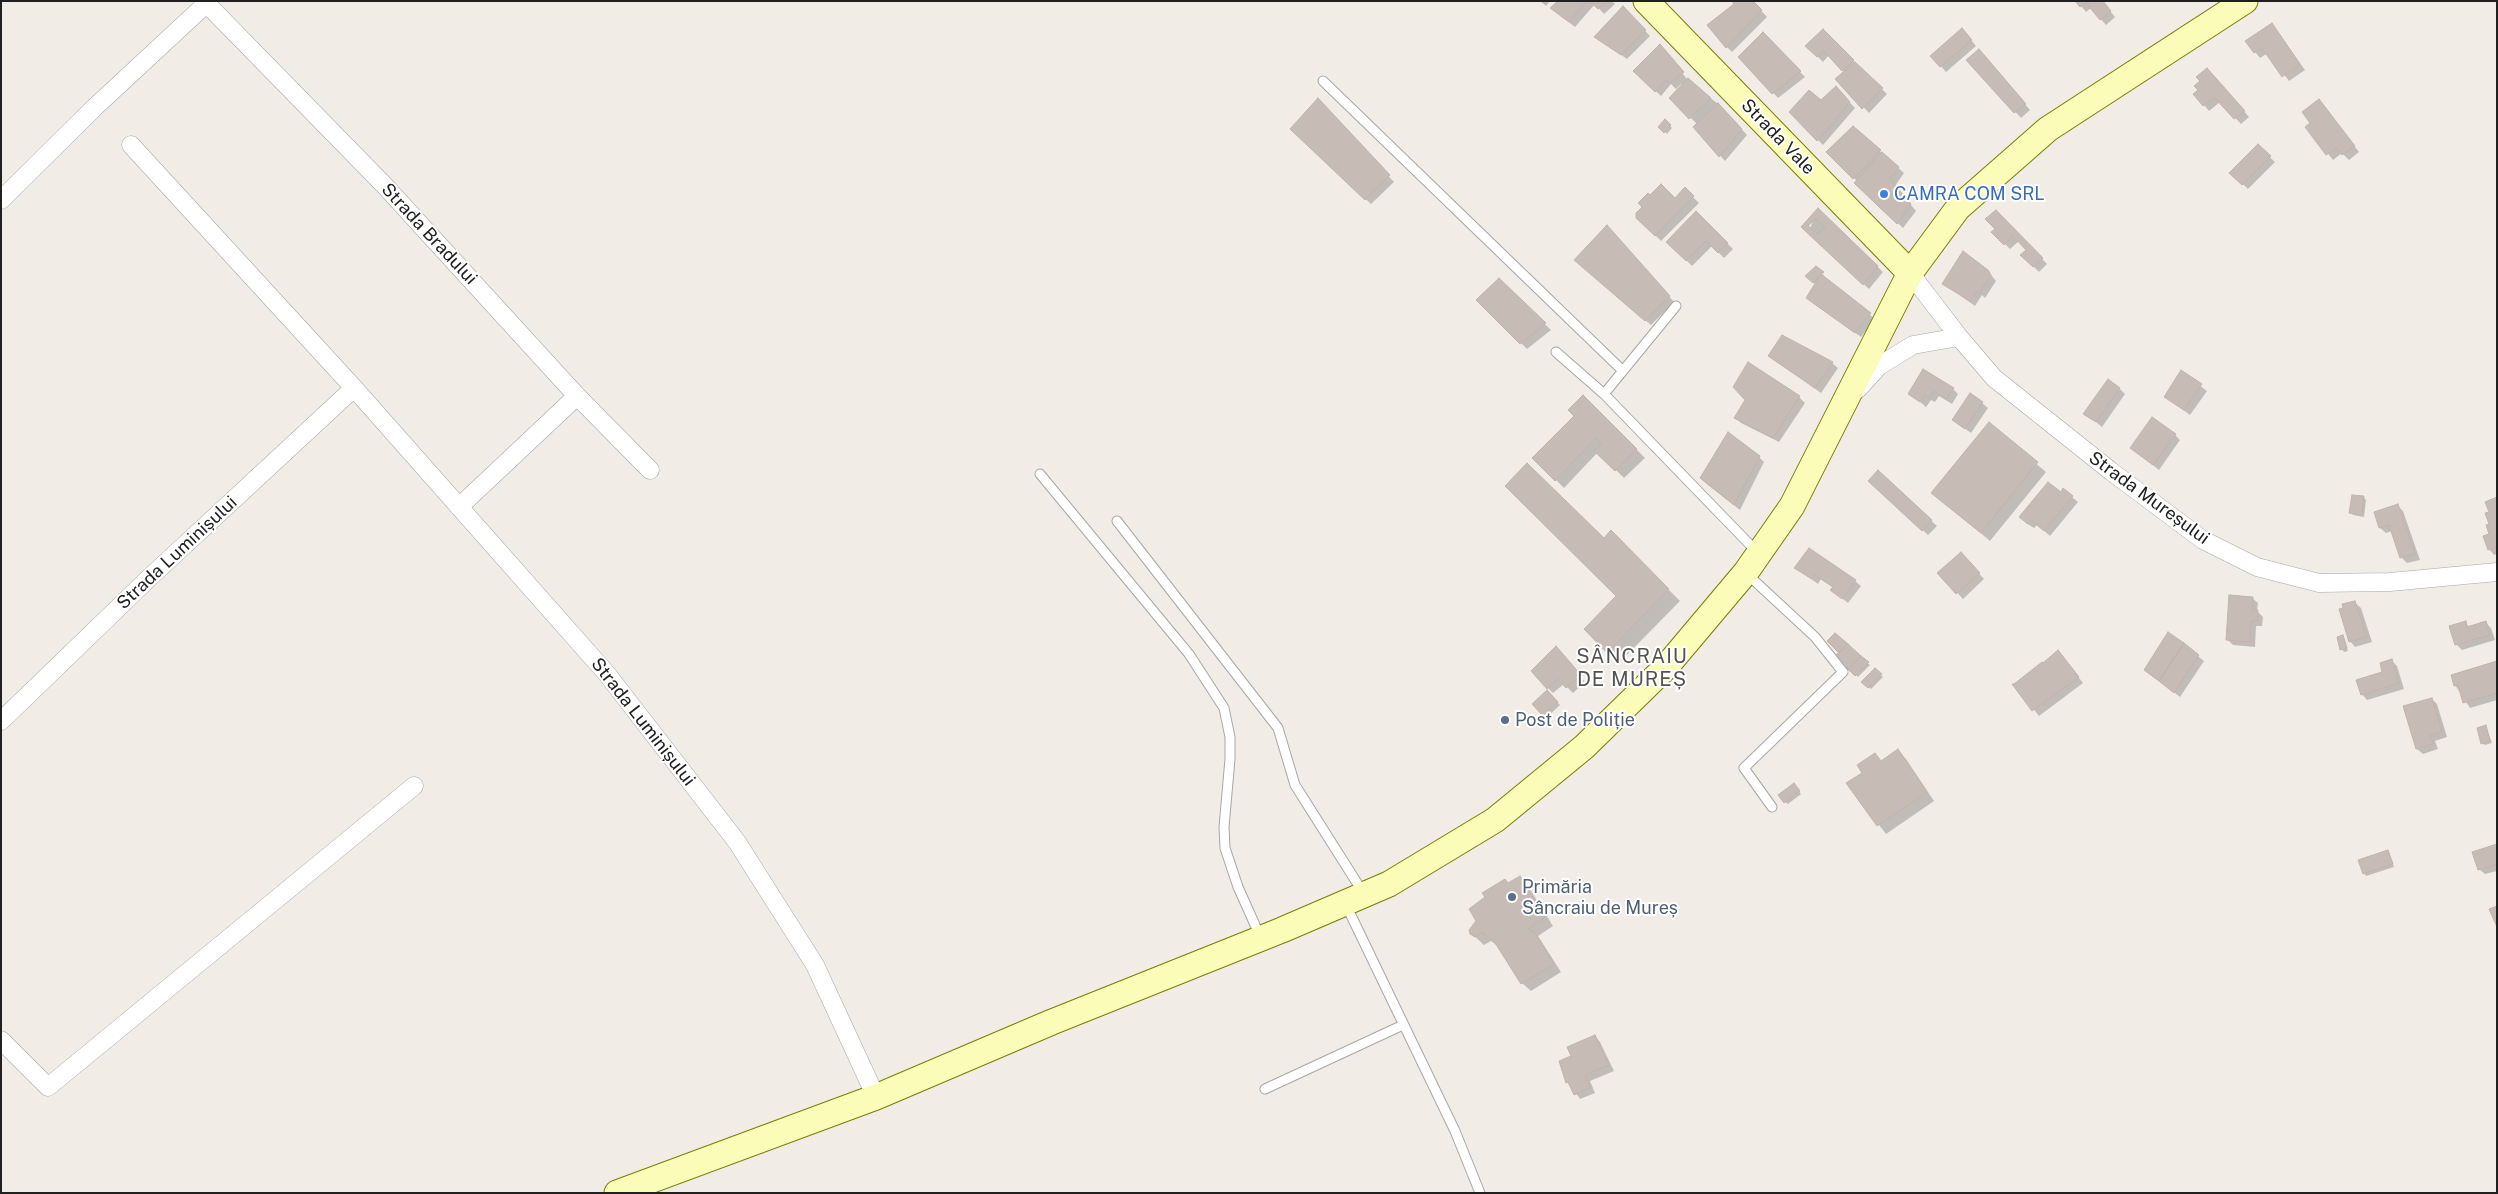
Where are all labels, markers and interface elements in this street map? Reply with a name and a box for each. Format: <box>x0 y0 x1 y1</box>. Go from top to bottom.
street label: Strada Vale <box>1737 95 1819 179</box>
street label: Strada Bradului <box>377 179 481 289</box>
place label: CAMRA COM SRL <box>1894 183 2045 205</box>
marker: CAMRA COM SRL <box>1878 188 1890 200</box>
street label: Strada Mureșului <box>2084 447 2214 549</box>
street label: Strada Luminișului <box>112 492 242 614</box>
district label: SÂNCRAIU DE MUREȘ <box>1575 645 1689 692</box>
street label: Strada Luminișului <box>586 654 700 790</box>
place label: Post de Poliție <box>1515 709 1635 731</box>
marker: Post de Poliție <box>1499 714 1511 726</box>
place label: Primăria Sâncraiu de Mureș <box>1522 876 1678 919</box>
marker: Primăria Sâncraiu de Mureș <box>1506 891 1518 903</box>

